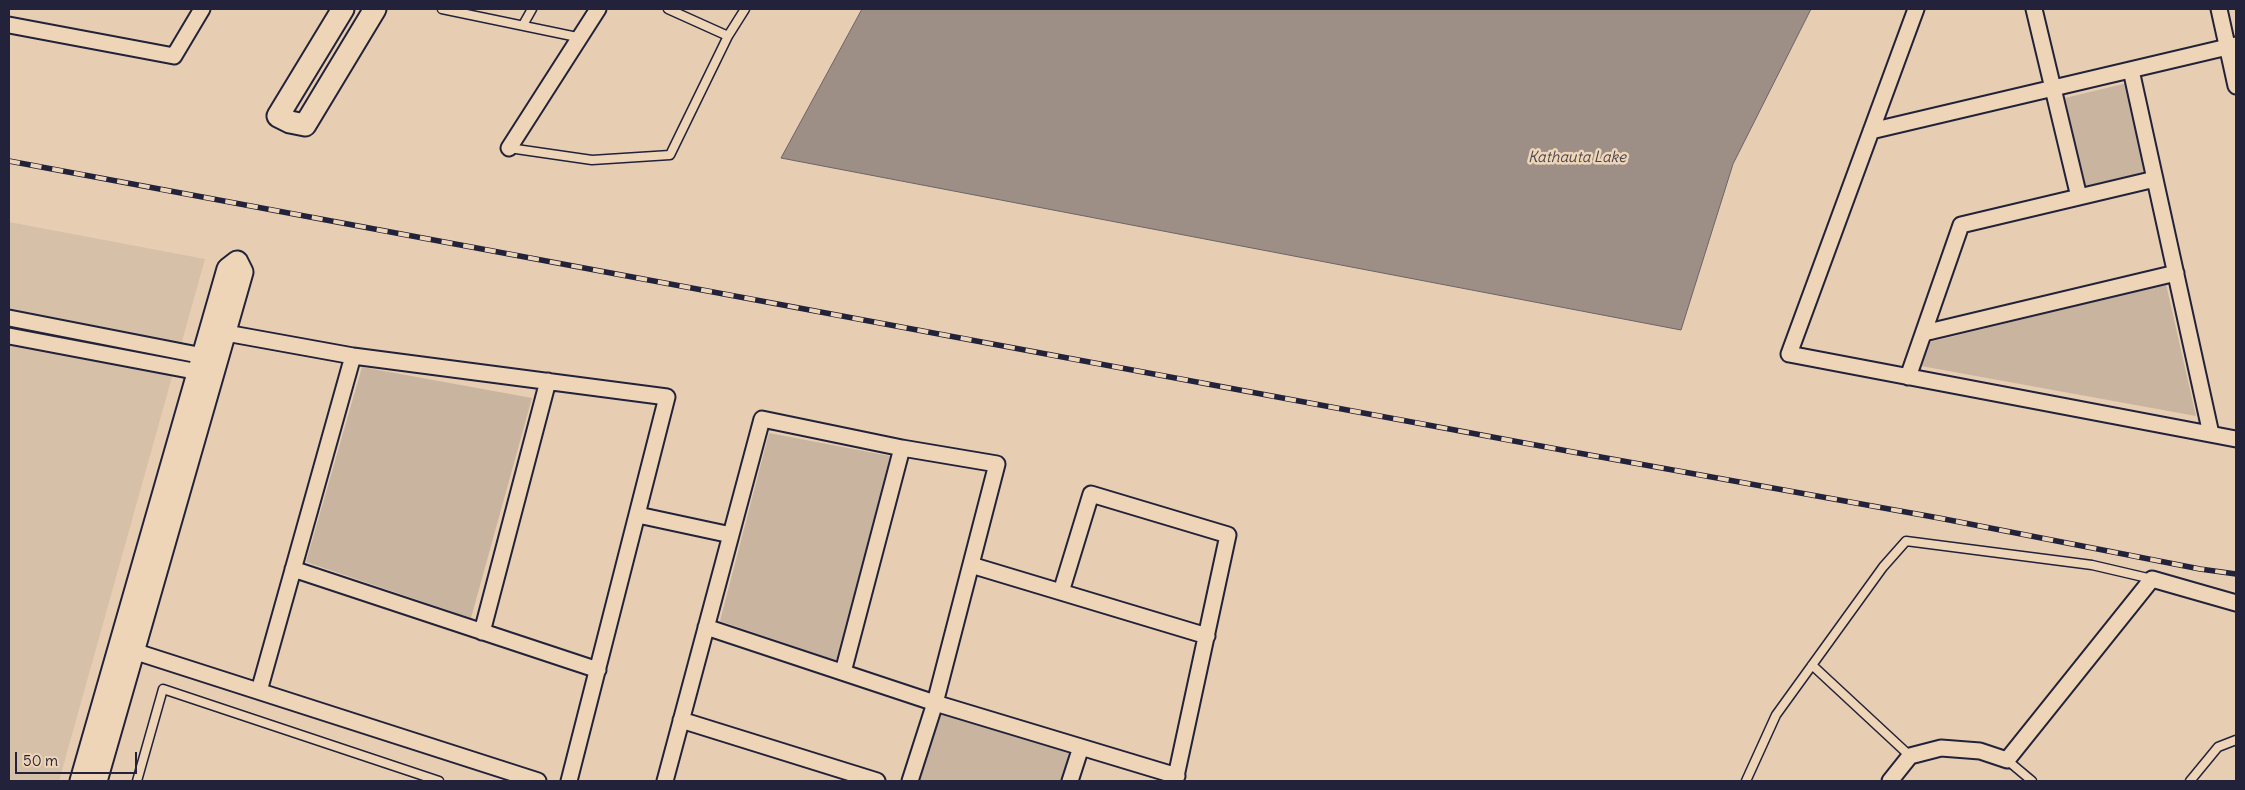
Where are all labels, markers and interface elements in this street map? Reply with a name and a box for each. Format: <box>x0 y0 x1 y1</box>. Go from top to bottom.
water label: Kathauta Lake <box>1528 149 1626 167</box>
scale bar <box>18 742 140 774</box>
text: 50 m <box>23 751 58 770</box>

